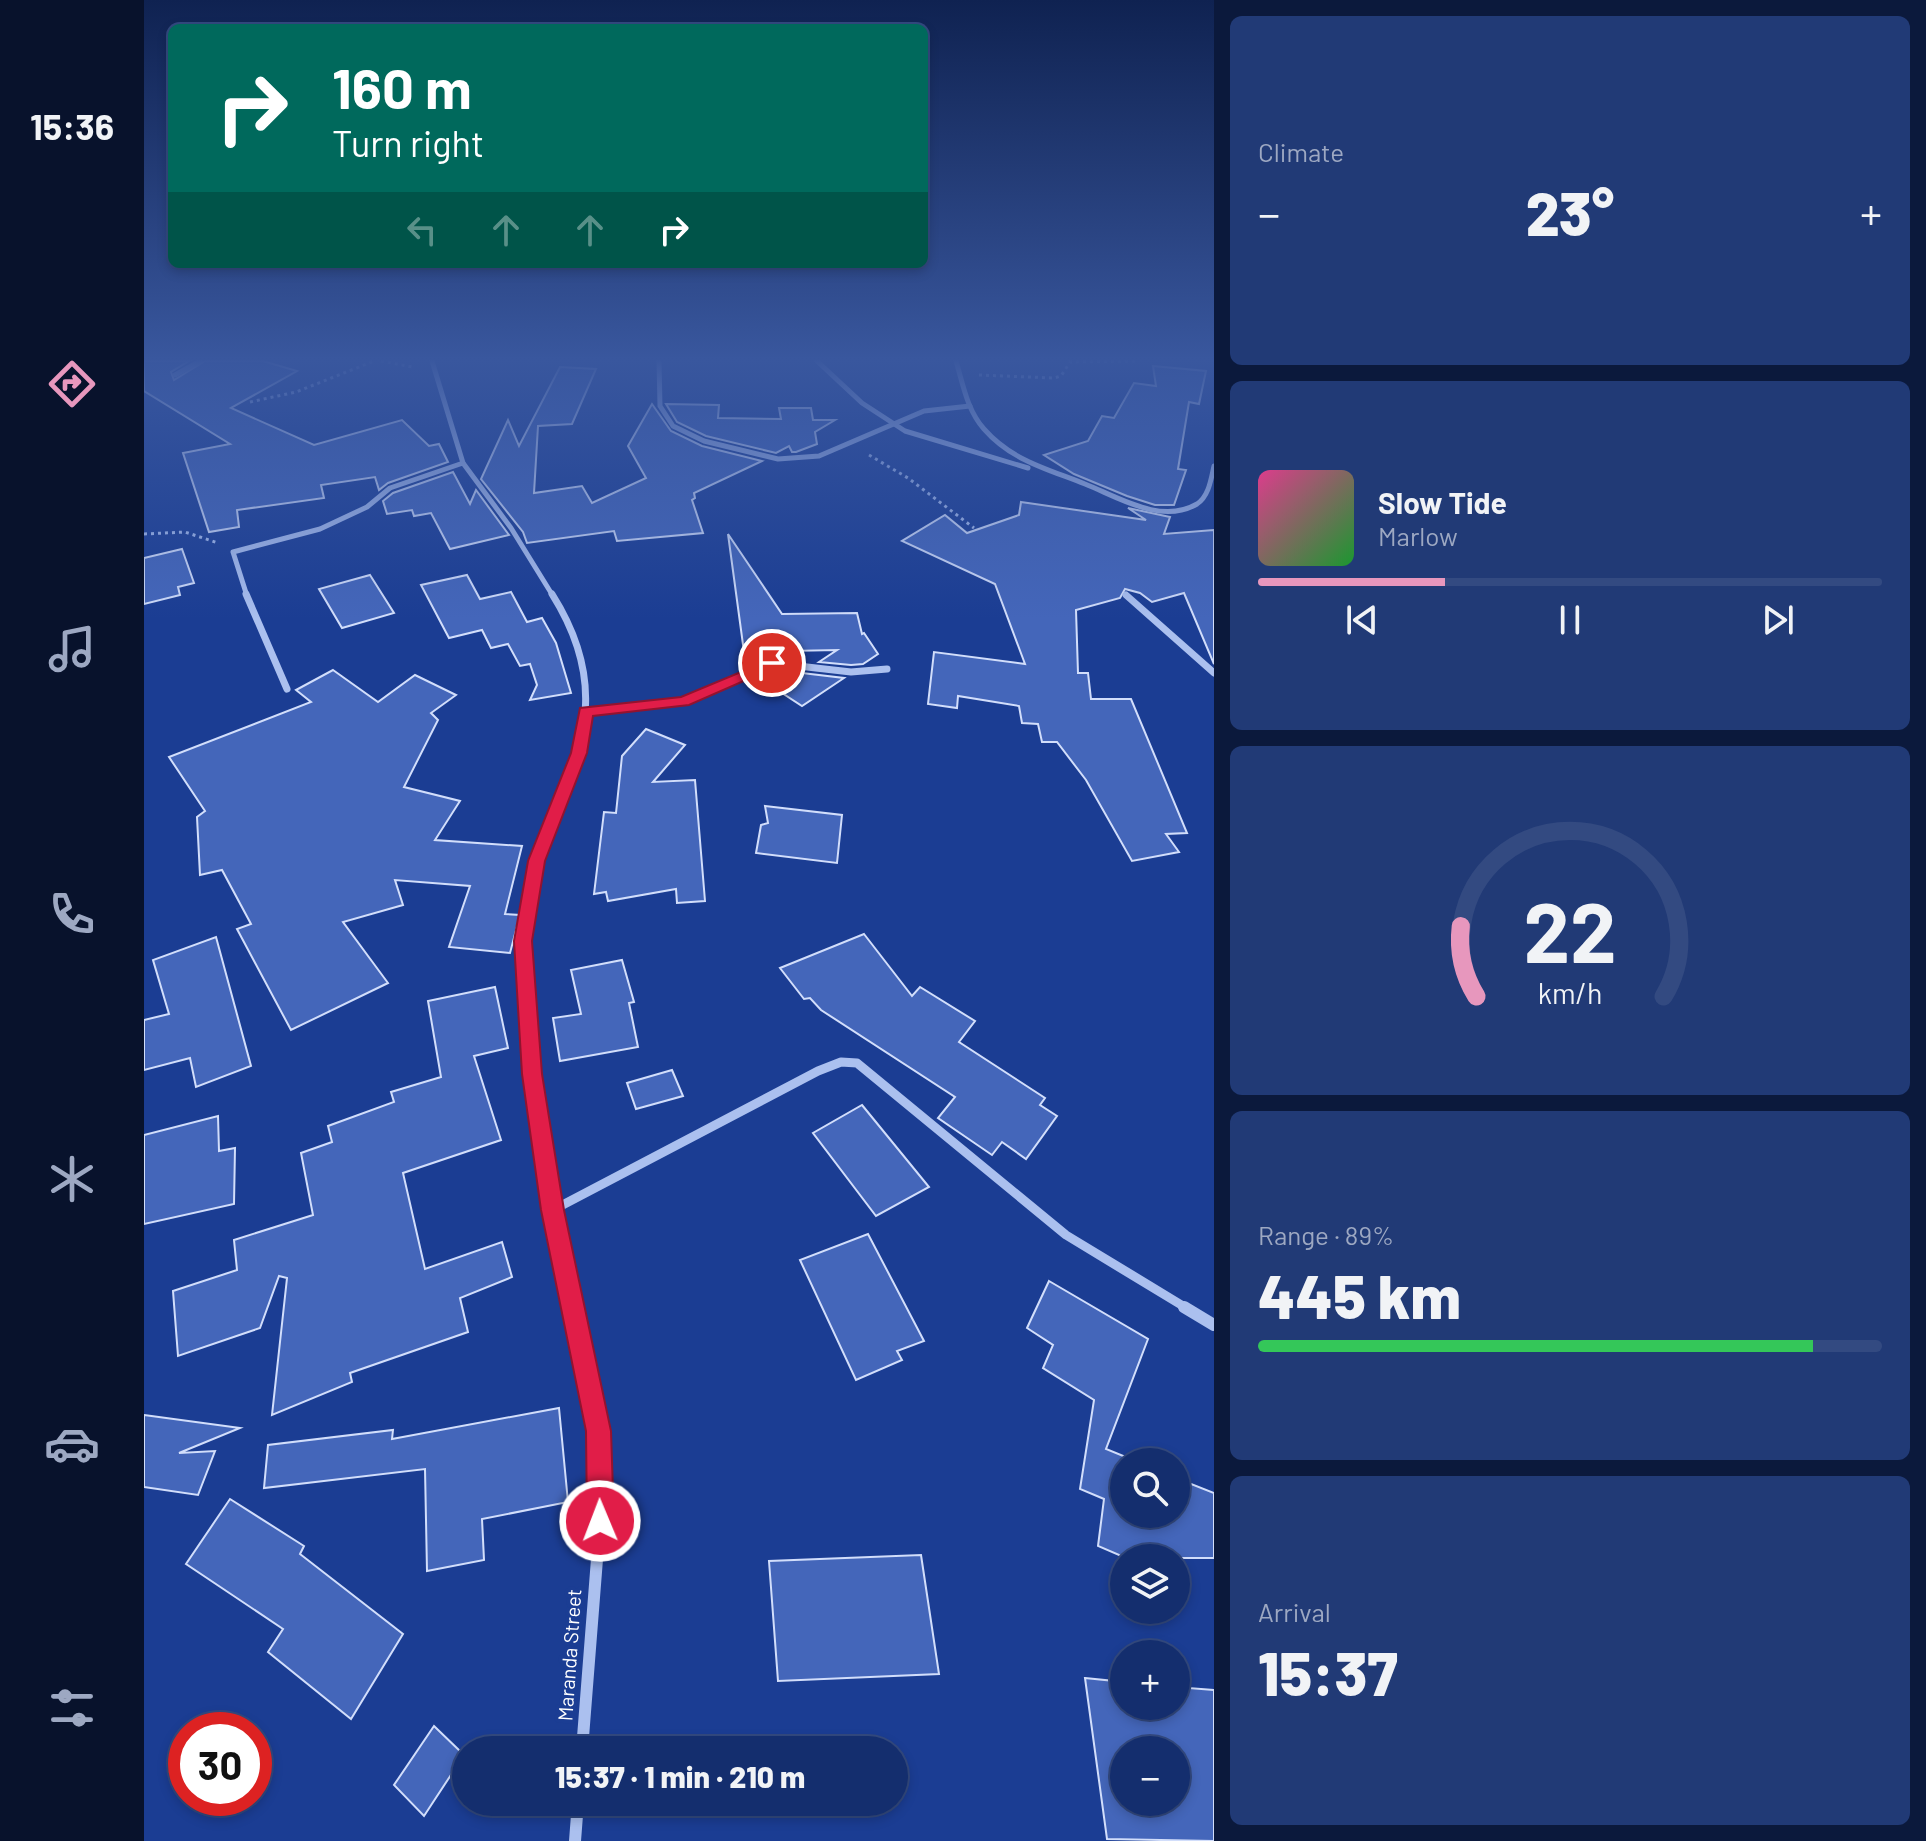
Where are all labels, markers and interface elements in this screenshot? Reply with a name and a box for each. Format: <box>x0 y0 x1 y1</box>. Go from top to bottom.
text: 160 m <box>332 53 472 120</box>
icon: right <box>200 56 304 160</box>
text: 15:36 <box>30 104 114 147</box>
text: Turn right <box>332 121 484 164</box>
text: Climate <box>1258 136 1344 167</box>
text: 23° <box>1526 176 1614 248</box>
text: − <box>1258 186 1280 239</box>
text: + <box>1860 186 1882 239</box>
icon: left <box>400 208 444 252</box>
icon: ahead <box>484 208 528 252</box>
icon: ahead <box>568 208 612 252</box>
icon: right <box>652 208 696 252</box>
icon: directions <box>44 356 100 412</box>
text: Slow Tide <box>1378 484 1507 520</box>
text: Marlow <box>1378 520 1458 551</box>
icon: previous <box>1340 598 1384 642</box>
icon: pause <box>1548 598 1592 642</box>
icon: next <box>1756 598 1800 642</box>
icon: music <box>44 621 100 677</box>
pin <box>738 629 806 697</box>
icon: arrive <box>750 641 794 685</box>
text: 22 <box>1523 879 1617 979</box>
icon: phone <box>44 886 100 942</box>
text: km/h <box>1538 975 1602 1010</box>
icon: climate <box>44 1151 100 1207</box>
text: Range · 89% <box>1258 1219 1394 1250</box>
text: 445 km <box>1258 1259 1461 1331</box>
icon: car <box>44 1416 100 1472</box>
map controls <box>1110 1448 1190 1816</box>
button: search <box>1110 1448 1190 1528</box>
position arrow <box>558 1479 642 1563</box>
button: layers <box>1110 1544 1190 1624</box>
street label: Maranda Street <box>552 1588 586 1722</box>
text: Arrival <box>1258 1596 1331 1627</box>
text: 15:37 <box>1258 1636 1398 1708</box>
button: + <box>1110 1640 1190 1720</box>
icon: filters <box>44 1680 100 1736</box>
speed limit sign: 30 <box>168 1712 272 1816</box>
button: − <box>1110 1736 1190 1816</box>
text: 15:37 · 1 min · 210 m <box>555 1758 805 1794</box>

